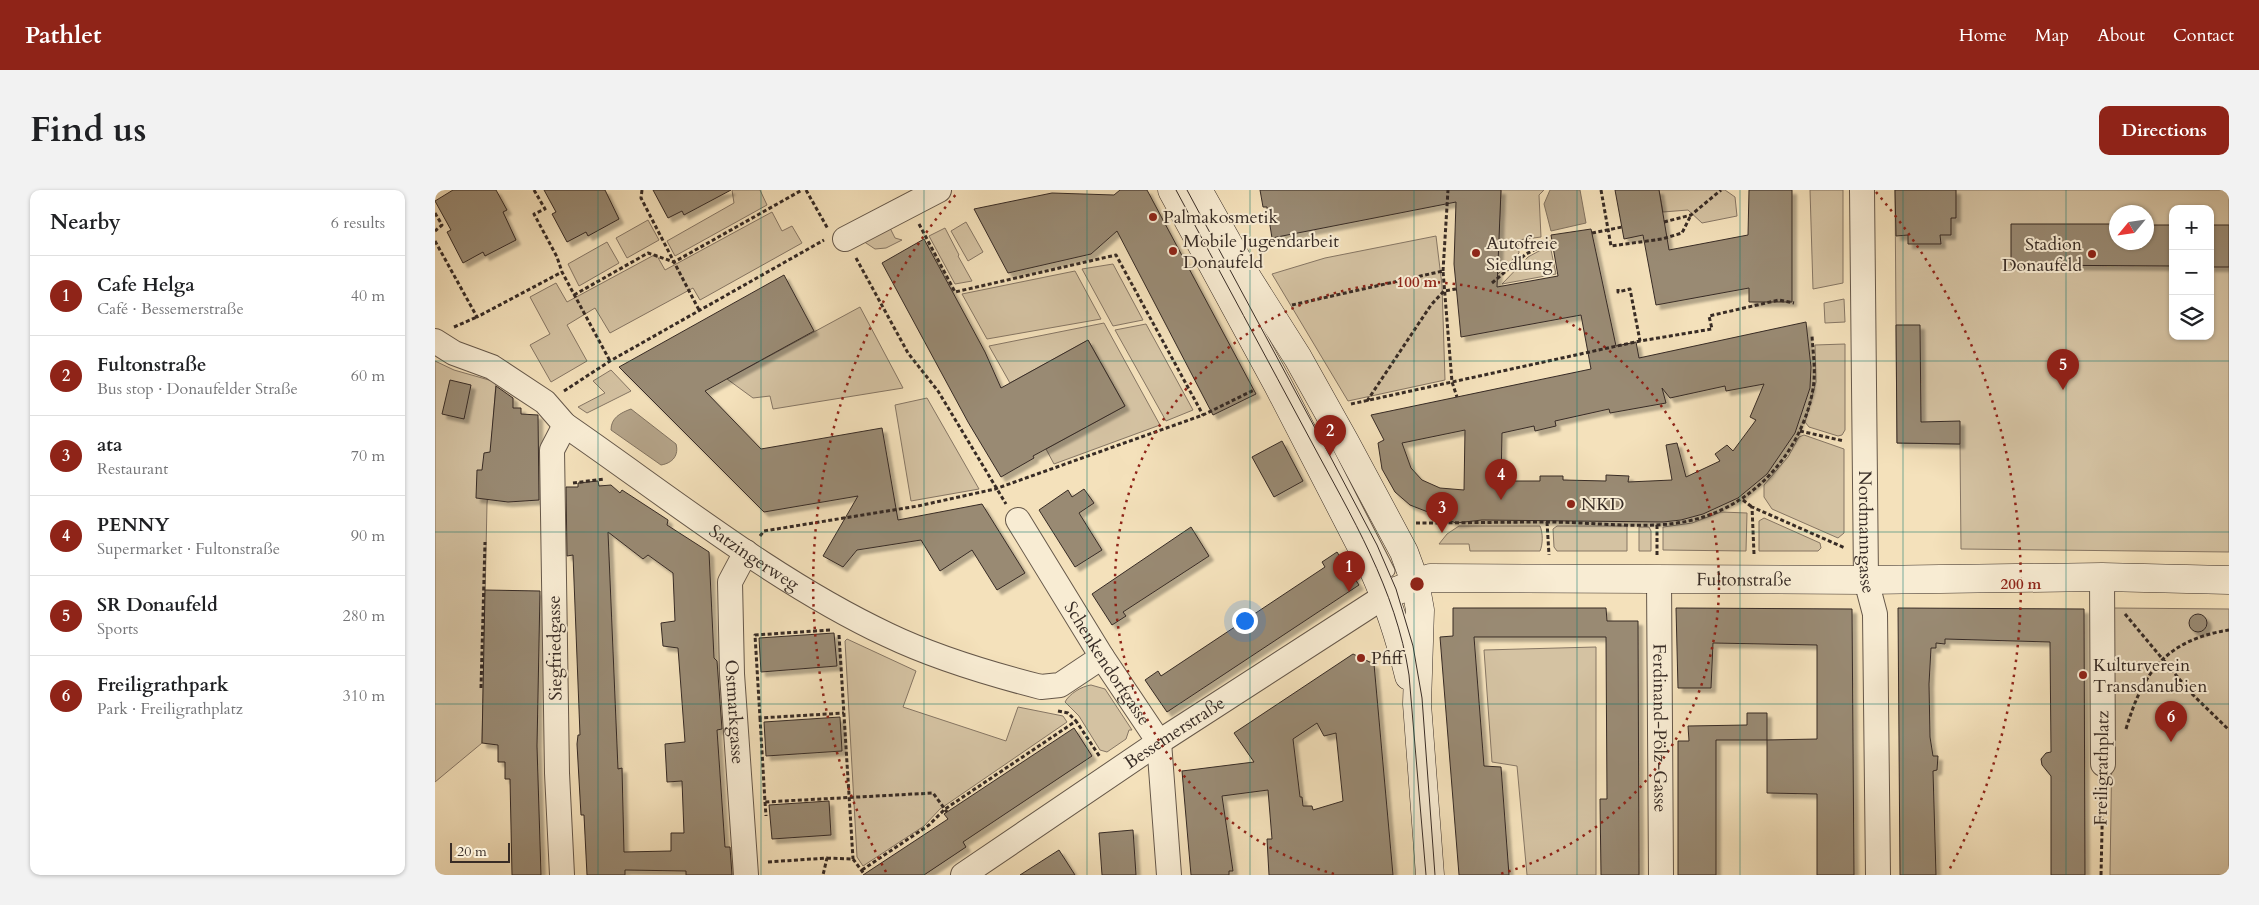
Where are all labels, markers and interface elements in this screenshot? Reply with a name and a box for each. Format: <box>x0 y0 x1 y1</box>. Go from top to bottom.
text: Pathlet <box>25 19 102 52</box>
text: Home <box>1959 23 2007 48</box>
text: Map <box>2035 23 2069 48</box>
text: About <box>2097 23 2145 48</box>
text: Contact <box>2173 23 2234 48</box>
text: Find us <box>30 106 146 154</box>
button: Directions <box>2099 106 2229 155</box>
place label: Palmakosmetik <box>1163 205 1279 230</box>
north arrow <box>2109 205 2154 250</box>
map controls <box>2169 205 2214 340</box>
button: + <box>2169 205 2214 250</box>
text: Nearby <box>50 208 121 237</box>
marker: Palmakosmetik <box>1147 211 1159 223</box>
text: 6 results <box>331 212 385 234</box>
place label: Mobile Jugendarbeit Donaufeld <box>1183 229 1339 275</box>
place label: Autofreie Siedlung <box>1486 231 1558 277</box>
place label: Stadion Donaufeld <box>2002 232 2083 278</box>
marker: Mobile Jugendarbeit Donaufeld <box>1167 245 1179 257</box>
marker: Autofreie Siedlung <box>1470 247 1482 259</box>
marker: Stadion Donaufeld <box>2086 248 2098 260</box>
button: − <box>2169 250 2214 295</box>
text: Cafe Helga <box>97 272 195 298</box>
text: 100 m <box>1397 272 1438 292</box>
text: 1 <box>62 285 70 307</box>
text: 40 m <box>351 285 385 307</box>
button: layers <box>2169 295 2214 340</box>
text: Café · Bessemerstraße <box>97 298 244 320</box>
pin: 5 <box>2047 349 2079 390</box>
text: Fultonstraße <box>97 352 206 378</box>
text: 2 <box>62 365 70 387</box>
text: 60 m <box>351 365 385 387</box>
text: Bus stop · Donaufelder Straße <box>97 378 298 400</box>
pin: 2 <box>1314 415 1346 456</box>
text: ata <box>97 432 122 458</box>
text: 3 <box>62 445 70 467</box>
text: 70 m <box>351 445 385 467</box>
text: Restaurant <box>97 458 168 480</box>
pin: 4 <box>1485 459 1517 500</box>
street label: Nordmanngasse <box>1852 470 1882 596</box>
pin: 3 <box>1426 492 1458 533</box>
place label: NKD <box>1581 492 1624 517</box>
marker: NKD <box>1565 498 1577 510</box>
text: PENNY <box>97 512 169 538</box>
street label: Satzingerweg <box>704 519 805 597</box>
text: 4 <box>62 525 70 547</box>
text: 90 m <box>351 525 385 547</box>
text: Supermarket · Fultonstraße <box>97 538 280 560</box>
pin: 1 <box>1333 551 1365 592</box>
street label: Fultonstraße <box>1696 567 1792 592</box>
text: 200 m <box>2001 574 2042 594</box>
centre of rings <box>1408 575 1426 593</box>
text: SR Donaufeld <box>97 592 218 618</box>
street label: Siegfriedgasse <box>542 595 568 701</box>
street label: Schenkendorfgasse <box>1058 597 1157 730</box>
text: 5 <box>62 605 70 627</box>
text: 280 m <box>343 605 385 627</box>
your location <box>1232 608 1258 634</box>
text: Sports <box>97 618 138 640</box>
street label: Ferdinand-Pölz-Gasse <box>1647 643 1673 813</box>
place label: Pfiff <box>1371 646 1406 671</box>
marker: Pfiff <box>1355 652 1367 664</box>
place label: Kulturverein Transdanubien <box>2093 653 2208 699</box>
street label: Ostmarkgasse <box>719 659 751 765</box>
marker: Kulturverein Transdanubien <box>2077 669 2089 681</box>
text: Freiligrathpark <box>97 672 229 698</box>
text: 6 <box>62 685 70 707</box>
text: 310 m <box>343 685 385 707</box>
street label: Bessemerstraße <box>1119 690 1230 775</box>
text: Park · Freiligrathplatz <box>97 698 243 720</box>
pin: 6 <box>2155 701 2187 742</box>
street label: Freiligrathplatz <box>2088 710 2116 826</box>
scale bar <box>450 840 510 863</box>
text: 20 m <box>457 842 487 861</box>

